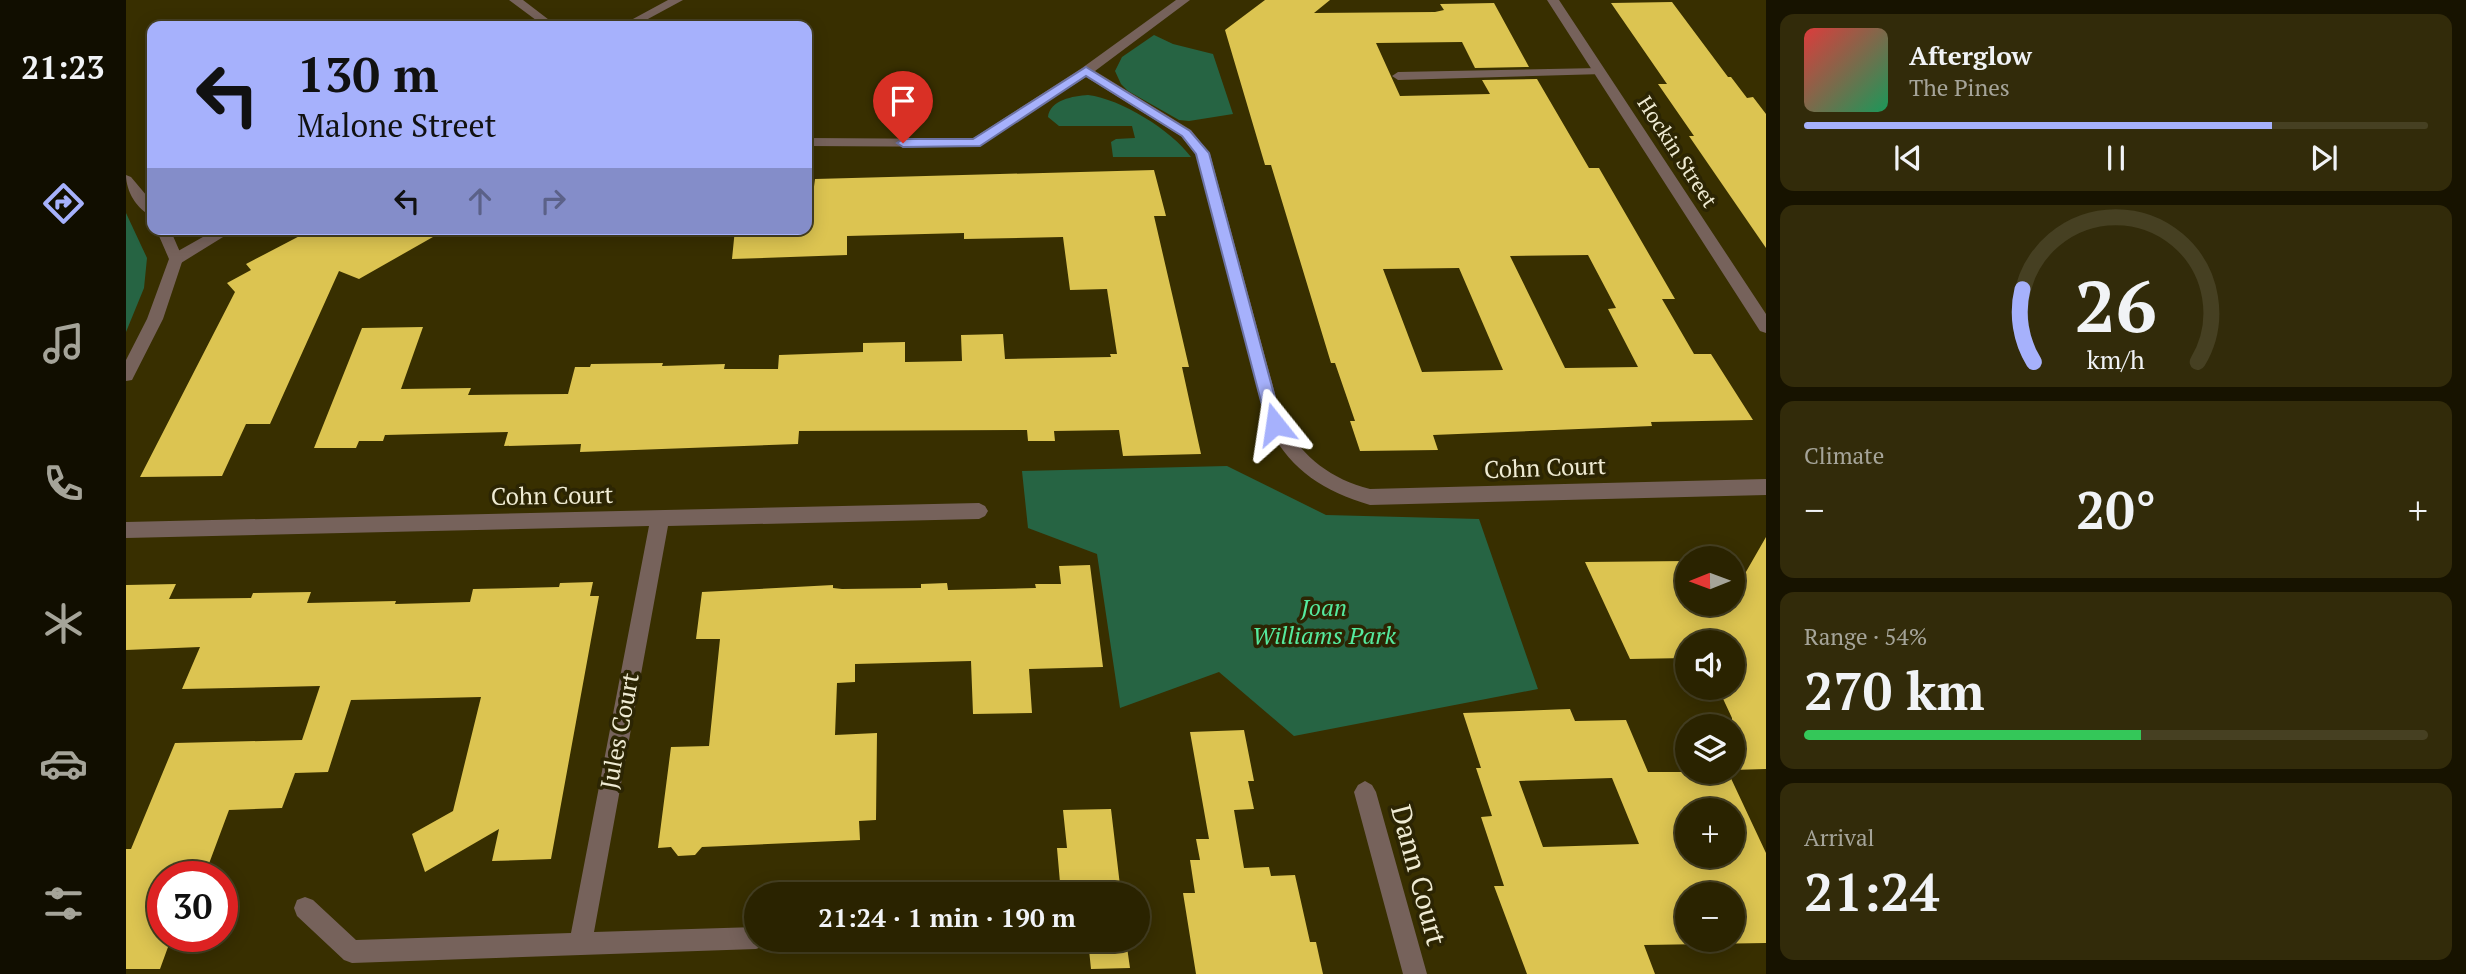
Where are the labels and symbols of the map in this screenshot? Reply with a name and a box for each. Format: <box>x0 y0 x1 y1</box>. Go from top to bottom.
pin <box>873 71 933 143</box>
street label: Hockin Street <box>1631 90 1724 213</box>
position arrow <box>1238 387 1312 461</box>
street label: Cohn Court <box>1483 449 1607 485</box>
street label: Cohn Court <box>491 478 614 512</box>
north arrow <box>1675 546 1745 616</box>
park label: Joan Williams Park <box>1252 591 1396 651</box>
street label: Jules Court <box>592 670 646 792</box>
street label: Dann Court <box>1383 800 1456 950</box>
speed limit sign: 30 <box>147 861 238 952</box>

